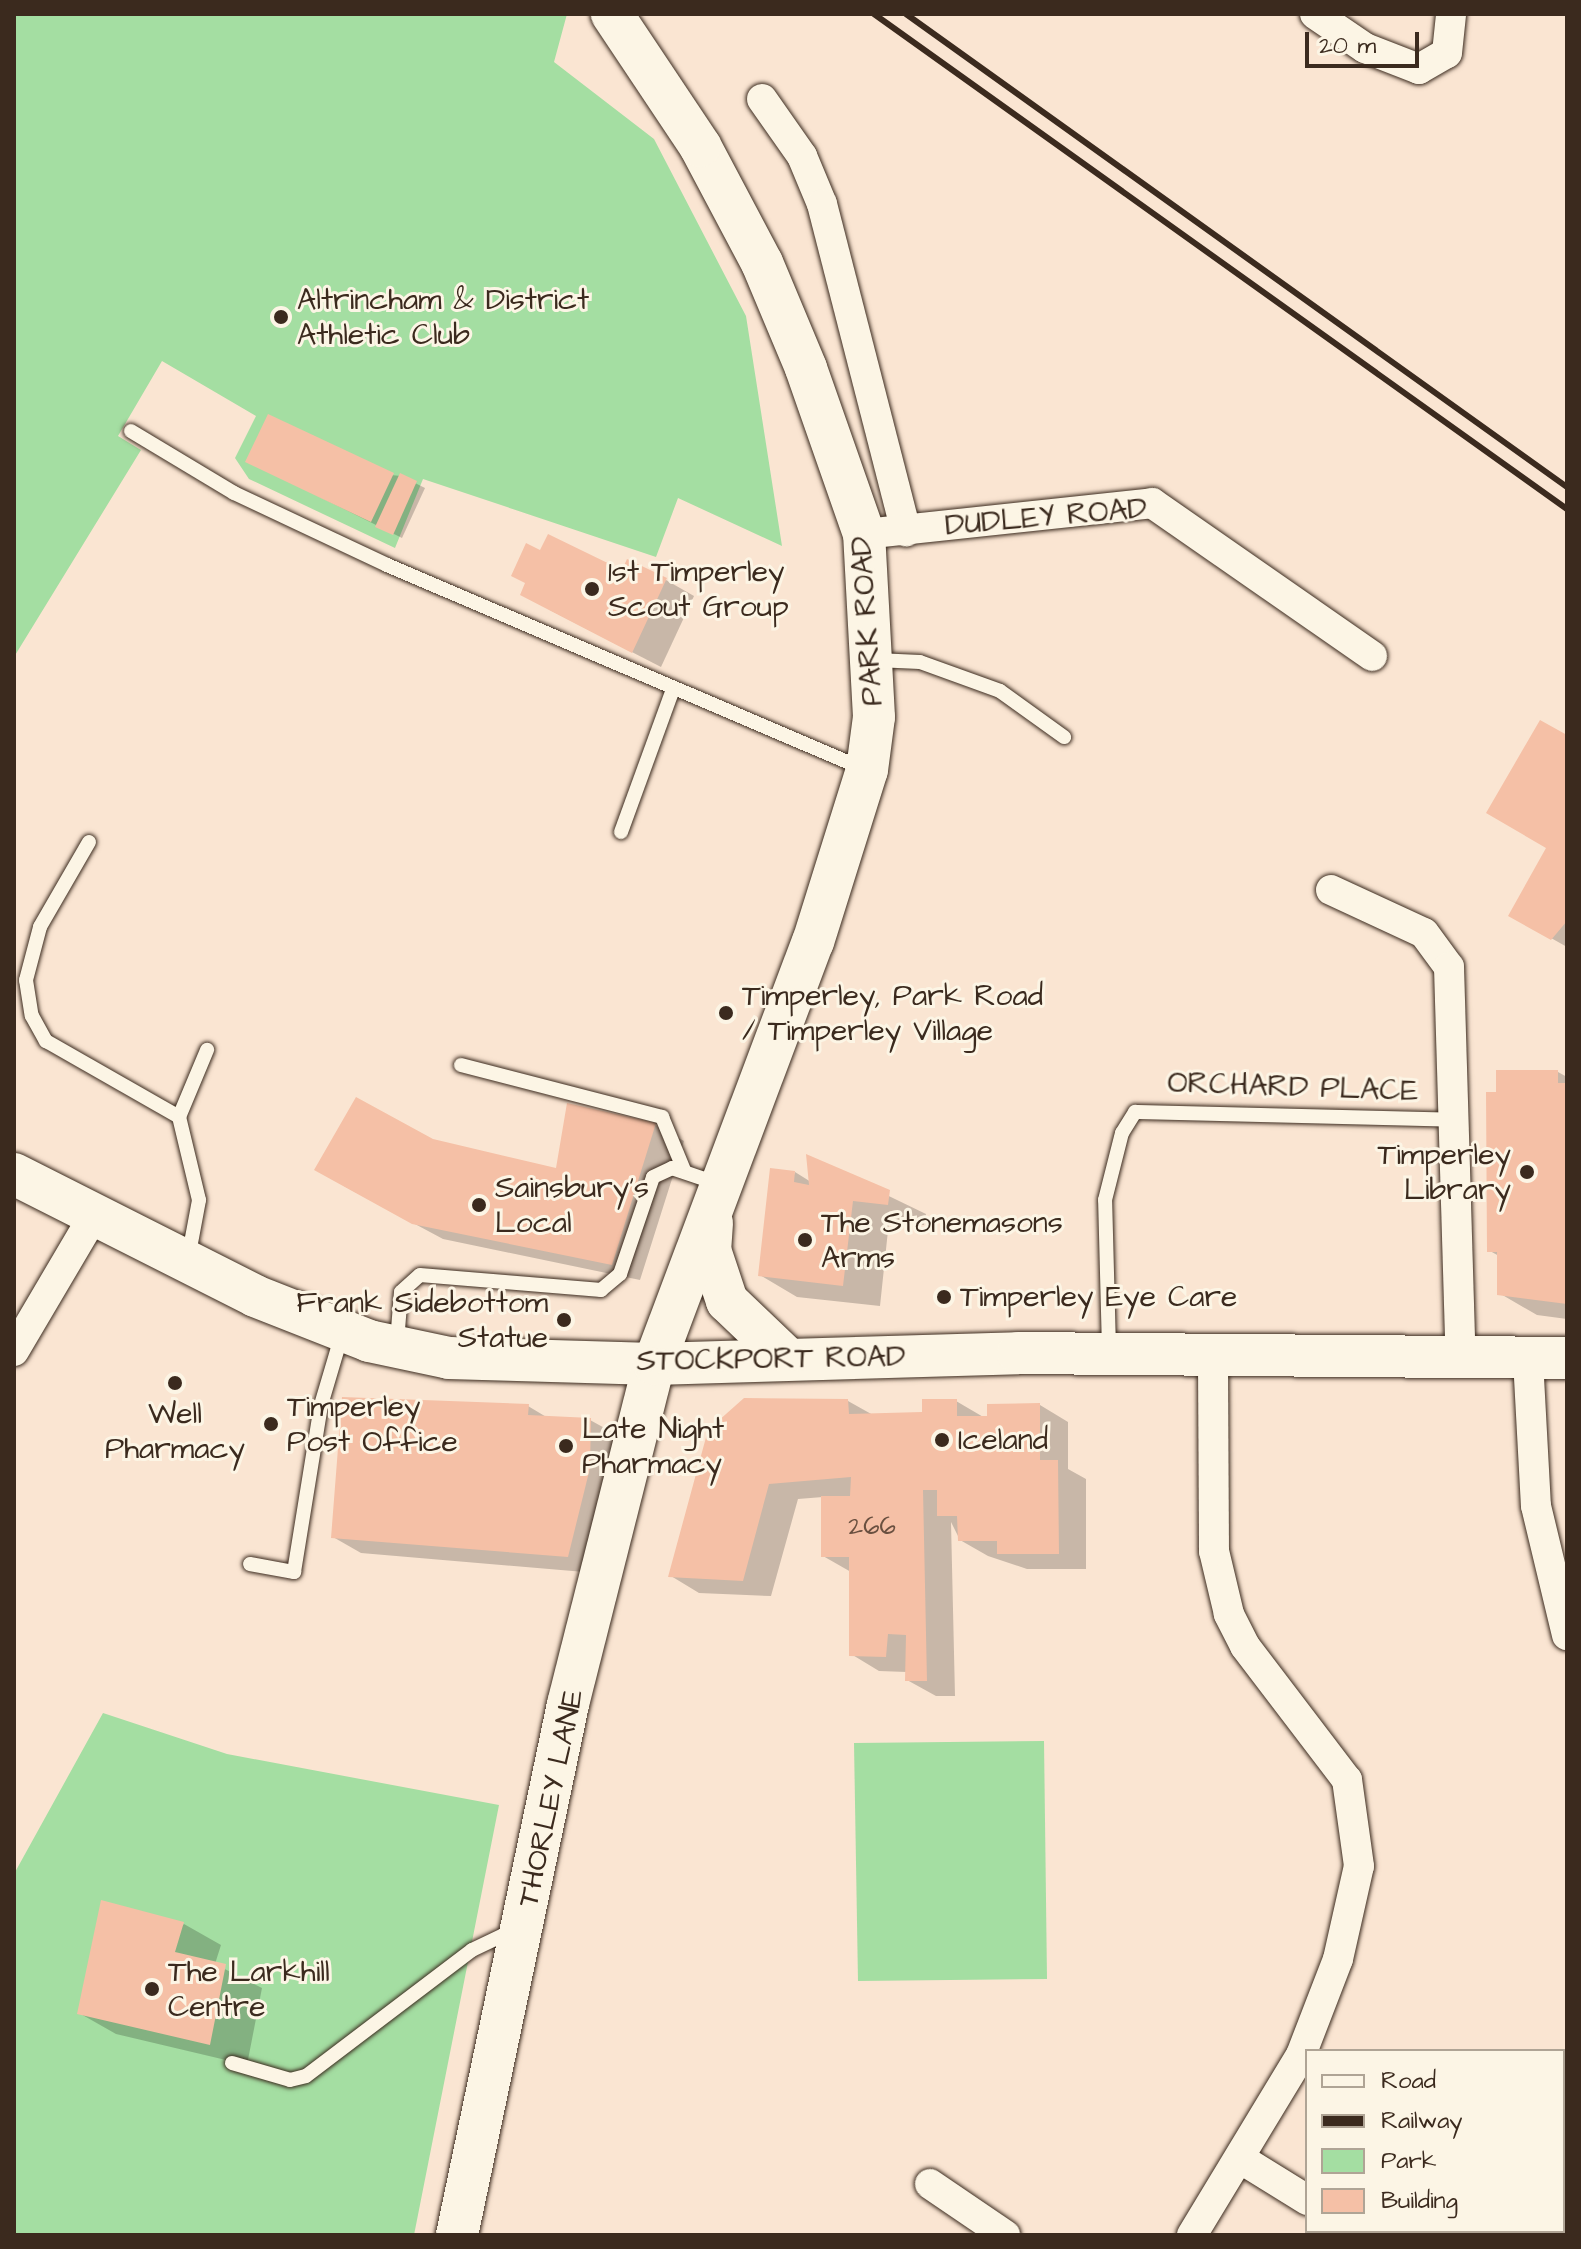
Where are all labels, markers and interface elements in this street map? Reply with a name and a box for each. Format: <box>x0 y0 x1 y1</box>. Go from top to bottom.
scale bar <box>1309 16 1423 66</box>
text: 20 m <box>1319 29 1376 63</box>
place label: Altrincham & District Athletic Club <box>297 282 589 352</box>
marker: Altrincham & District Athletic Club <box>272 308 290 326</box>
street label: DUDLEY ROAD <box>944 490 1148 544</box>
street label: PARK ROAD <box>843 535 891 707</box>
place label: 1st Timperley Scout Group <box>608 554 789 624</box>
marker: 1st Timperley Scout Group <box>583 580 601 598</box>
place label: Timperley, Park Road / Timperley Village <box>742 978 1043 1048</box>
marker: Timperley, Park Road / Timperley Village <box>717 1004 735 1022</box>
street label: ORCHARD PLACE <box>1167 1065 1419 1109</box>
place label: Timperley Library <box>1378 1137 1511 1208</box>
marker: Timperley Library <box>1518 1163 1536 1181</box>
place label: Sainsbury's Local <box>495 1170 649 1240</box>
marker: Sainsbury's Local <box>470 1196 488 1214</box>
place label: The Stonemasons Arms <box>821 1205 1063 1276</box>
marker: The Stonemasons Arms <box>796 1231 814 1249</box>
place label: Timperley Eye Care <box>960 1279 1237 1315</box>
place label: Frank Sidebottom Statue <box>296 1285 548 1356</box>
marker: Timperley Eye Care <box>935 1288 953 1306</box>
marker: Frank Sidebottom Statue <box>555 1311 573 1329</box>
street label: STOCKPORT ROAD <box>636 1339 906 1379</box>
marker: Well Pharmacy <box>166 1374 184 1392</box>
place label: Timperley Post Office <box>287 1389 458 1460</box>
place label: Well Pharmacy <box>105 1396 245 1466</box>
place label: Late Night Pharmacy <box>582 1411 724 1482</box>
marker: Timperley Post Office <box>262 1415 280 1433</box>
place label: Iceland <box>958 1422 1048 1458</box>
marker: Iceland <box>933 1431 951 1449</box>
marker: Late Night Pharmacy <box>557 1437 575 1455</box>
house number: 266 <box>848 1511 896 1543</box>
street label: THORLEY LANE <box>510 1686 592 1910</box>
place label: The Larkhill Centre <box>168 1954 330 2024</box>
marker: The Larkhill Centre <box>143 1980 161 1998</box>
legend <box>1305 2049 1565 2233</box>
text: Road <box>1381 2064 1436 2098</box>
text: Railway <box>1381 2104 1463 2138</box>
text: Park <box>1381 2144 1437 2178</box>
text: Building <box>1381 2184 1458 2218</box>

